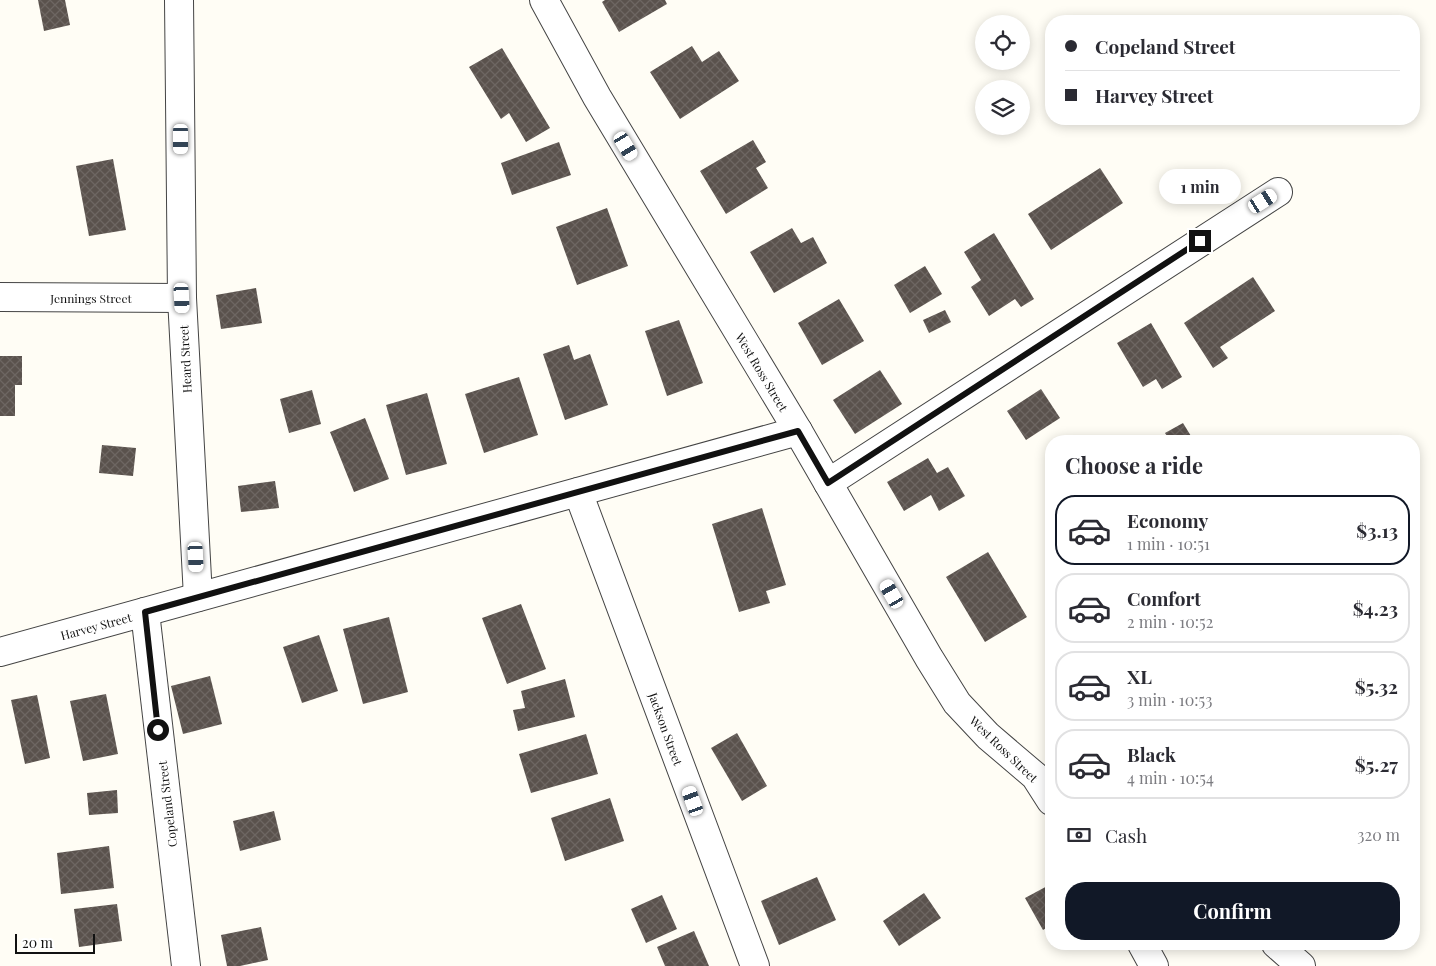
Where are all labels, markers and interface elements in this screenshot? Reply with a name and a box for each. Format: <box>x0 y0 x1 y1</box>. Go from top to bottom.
map controls <box>975 15 1030 135</box>
button: locate <box>975 15 1030 70</box>
text: Copeland Street <box>1095 33 1236 59</box>
button: layers <box>975 80 1030 135</box>
text: Harvey Street <box>1095 82 1214 108</box>
car <box>173 124 188 154</box>
car <box>611 129 640 163</box>
callout: 1 min <box>1159 168 1241 204</box>
text: 1 min <box>1180 176 1220 197</box>
car <box>1246 187 1279 215</box>
route end <box>1189 230 1211 252</box>
car <box>173 283 190 313</box>
street label: Jennings Street <box>49 290 132 306</box>
street label: Heard Street <box>175 324 195 393</box>
street label: West Ross Street <box>732 329 792 415</box>
text: Choose a ride <box>1065 450 1203 480</box>
text: Economy <box>1127 507 1208 533</box>
icon: car <box>1067 508 1112 553</box>
text: $3.13 <box>1356 517 1398 543</box>
text: 1 min · 10:51 <box>1127 533 1210 554</box>
car <box>187 542 204 572</box>
car <box>878 577 905 611</box>
text: Comfort <box>1127 585 1201 611</box>
icon: car <box>1067 586 1112 631</box>
text: $4.23 <box>1353 595 1398 621</box>
street label: Harvey Street <box>59 609 134 643</box>
text: 2 min · 10:52 <box>1127 611 1213 632</box>
text: XL <box>1127 663 1152 689</box>
icon: car <box>1067 664 1112 709</box>
text: $5.32 <box>1355 673 1398 699</box>
street label: Jackson Street <box>645 689 687 768</box>
text: 3 min · 10:53 <box>1127 689 1212 710</box>
street label: West Ross Street <box>966 712 1042 786</box>
route start <box>147 719 169 741</box>
text: Black <box>1127 741 1176 767</box>
icon: car <box>1067 742 1112 787</box>
text: $5.27 <box>1355 751 1398 777</box>
street label: Copeland Street <box>154 759 180 848</box>
text: 4 min · 10:54 <box>1127 767 1214 788</box>
car <box>680 784 705 818</box>
icon: cash <box>1065 821 1093 849</box>
text: Cash <box>1105 822 1147 848</box>
text: 320 m <box>1357 824 1400 845</box>
button: Confirm <box>1065 882 1400 940</box>
scale bar <box>15 931 95 954</box>
text: 20 m <box>22 933 53 952</box>

